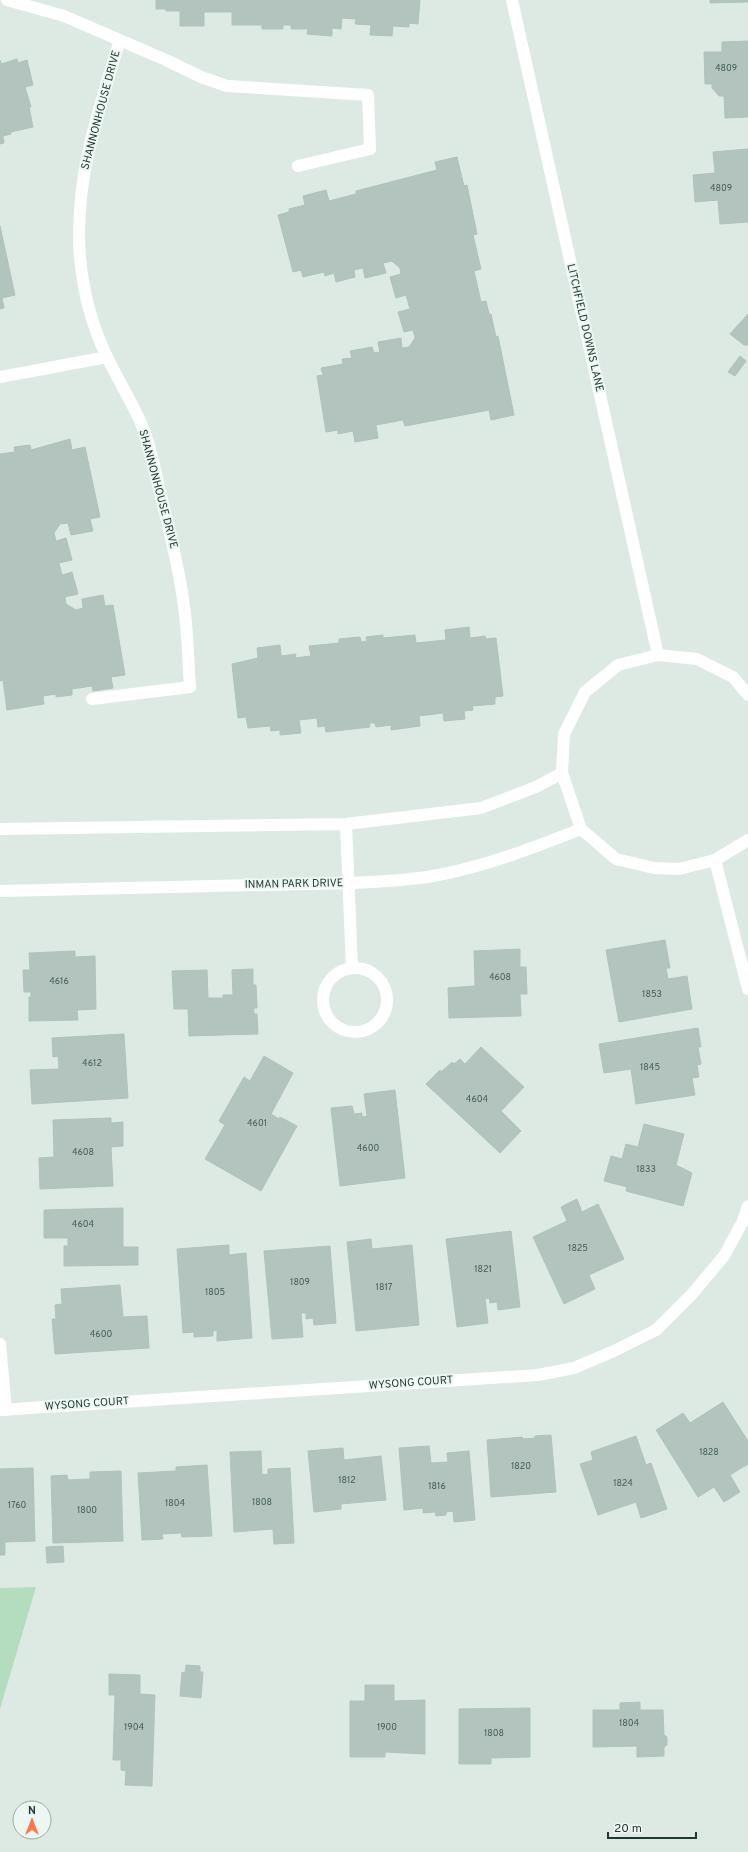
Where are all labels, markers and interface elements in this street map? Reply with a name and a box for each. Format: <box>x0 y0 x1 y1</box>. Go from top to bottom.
street label: SHANNONHOUSE DRIVE <box>78 49 124 171</box>
house number: 4809 <box>715 63 737 74</box>
house number: 4809 <box>710 183 732 194</box>
street label: LITCHFIELD DOWNS LANE <box>563 263 607 393</box>
street label: SHANNONHOUSE DRIVE <box>135 428 181 550</box>
street label: INMAN PARK DRIVE <box>245 876 343 892</box>
house number: 4608 <box>489 972 511 983</box>
house number: 4616 <box>49 976 69 987</box>
house number: 1853 <box>642 989 662 1000</box>
house number: 4612 <box>82 1058 102 1069</box>
house number: 1845 <box>640 1062 660 1073</box>
house number: 4604 <box>466 1094 489 1105</box>
house number: 4601 <box>247 1118 267 1129</box>
house number: 4600 <box>357 1143 379 1154</box>
house number: 4608 <box>72 1147 94 1158</box>
house number: 1833 <box>636 1164 656 1175</box>
house number: 4604 <box>72 1219 95 1230</box>
house number: 1825 <box>568 1243 588 1254</box>
house number: 1821 <box>474 1264 492 1275</box>
house number: 1809 <box>290 1277 310 1288</box>
house number: 1817 <box>376 1282 393 1293</box>
house number: 1805 <box>205 1287 225 1298</box>
house number: 4600 <box>90 1329 112 1340</box>
street label: WYSONG COURT <box>368 1373 454 1393</box>
street label: WYSONG COURT <box>44 1394 130 1414</box>
house number: 1828 <box>699 1447 719 1458</box>
house number: 1820 <box>511 1461 531 1472</box>
house number: 1812 <box>338 1475 356 1486</box>
house number: 1824 <box>613 1478 633 1489</box>
house number: 1816 <box>428 1481 446 1492</box>
house number: 1808 <box>252 1497 272 1508</box>
house number: 1804 <box>165 1498 185 1509</box>
house number: 1760 <box>8 1500 27 1511</box>
house number: 1800 <box>77 1505 97 1516</box>
house number: 1804 <box>619 1718 639 1729</box>
house number: 1904 <box>124 1722 144 1733</box>
house number: 1900 <box>377 1722 397 1733</box>
house number: 1808 <box>484 1728 504 1739</box>
north arrow <box>12 1800 52 1840</box>
text: N <box>28 1804 36 1818</box>
scale bar <box>608 1814 696 1840</box>
text: 20 m <box>614 1821 642 1837</box>

